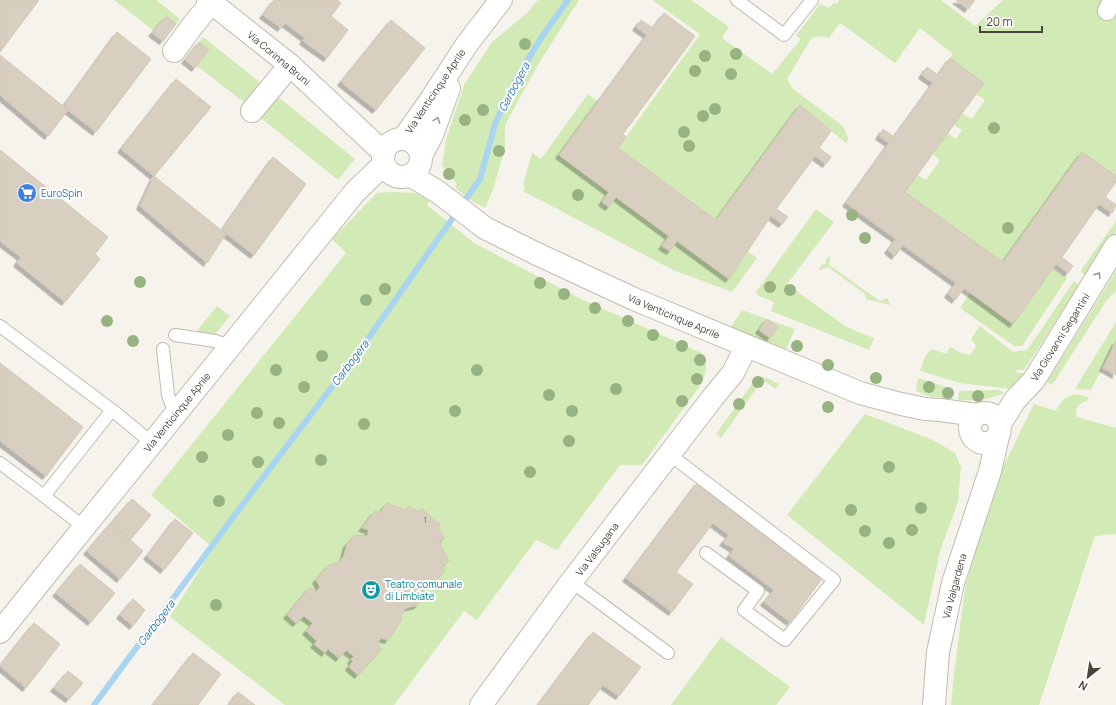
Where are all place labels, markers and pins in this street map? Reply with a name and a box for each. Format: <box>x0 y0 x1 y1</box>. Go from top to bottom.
supermarket icon: EuroSpin <box>16 182 38 204</box>
place label: EuroSpin <box>41 186 82 200</box>
place label: Teatro comunale di Limbiate <box>385 577 462 603</box>
theatre icon: Teatro comunale di Limbiate <box>360 579 382 601</box>

